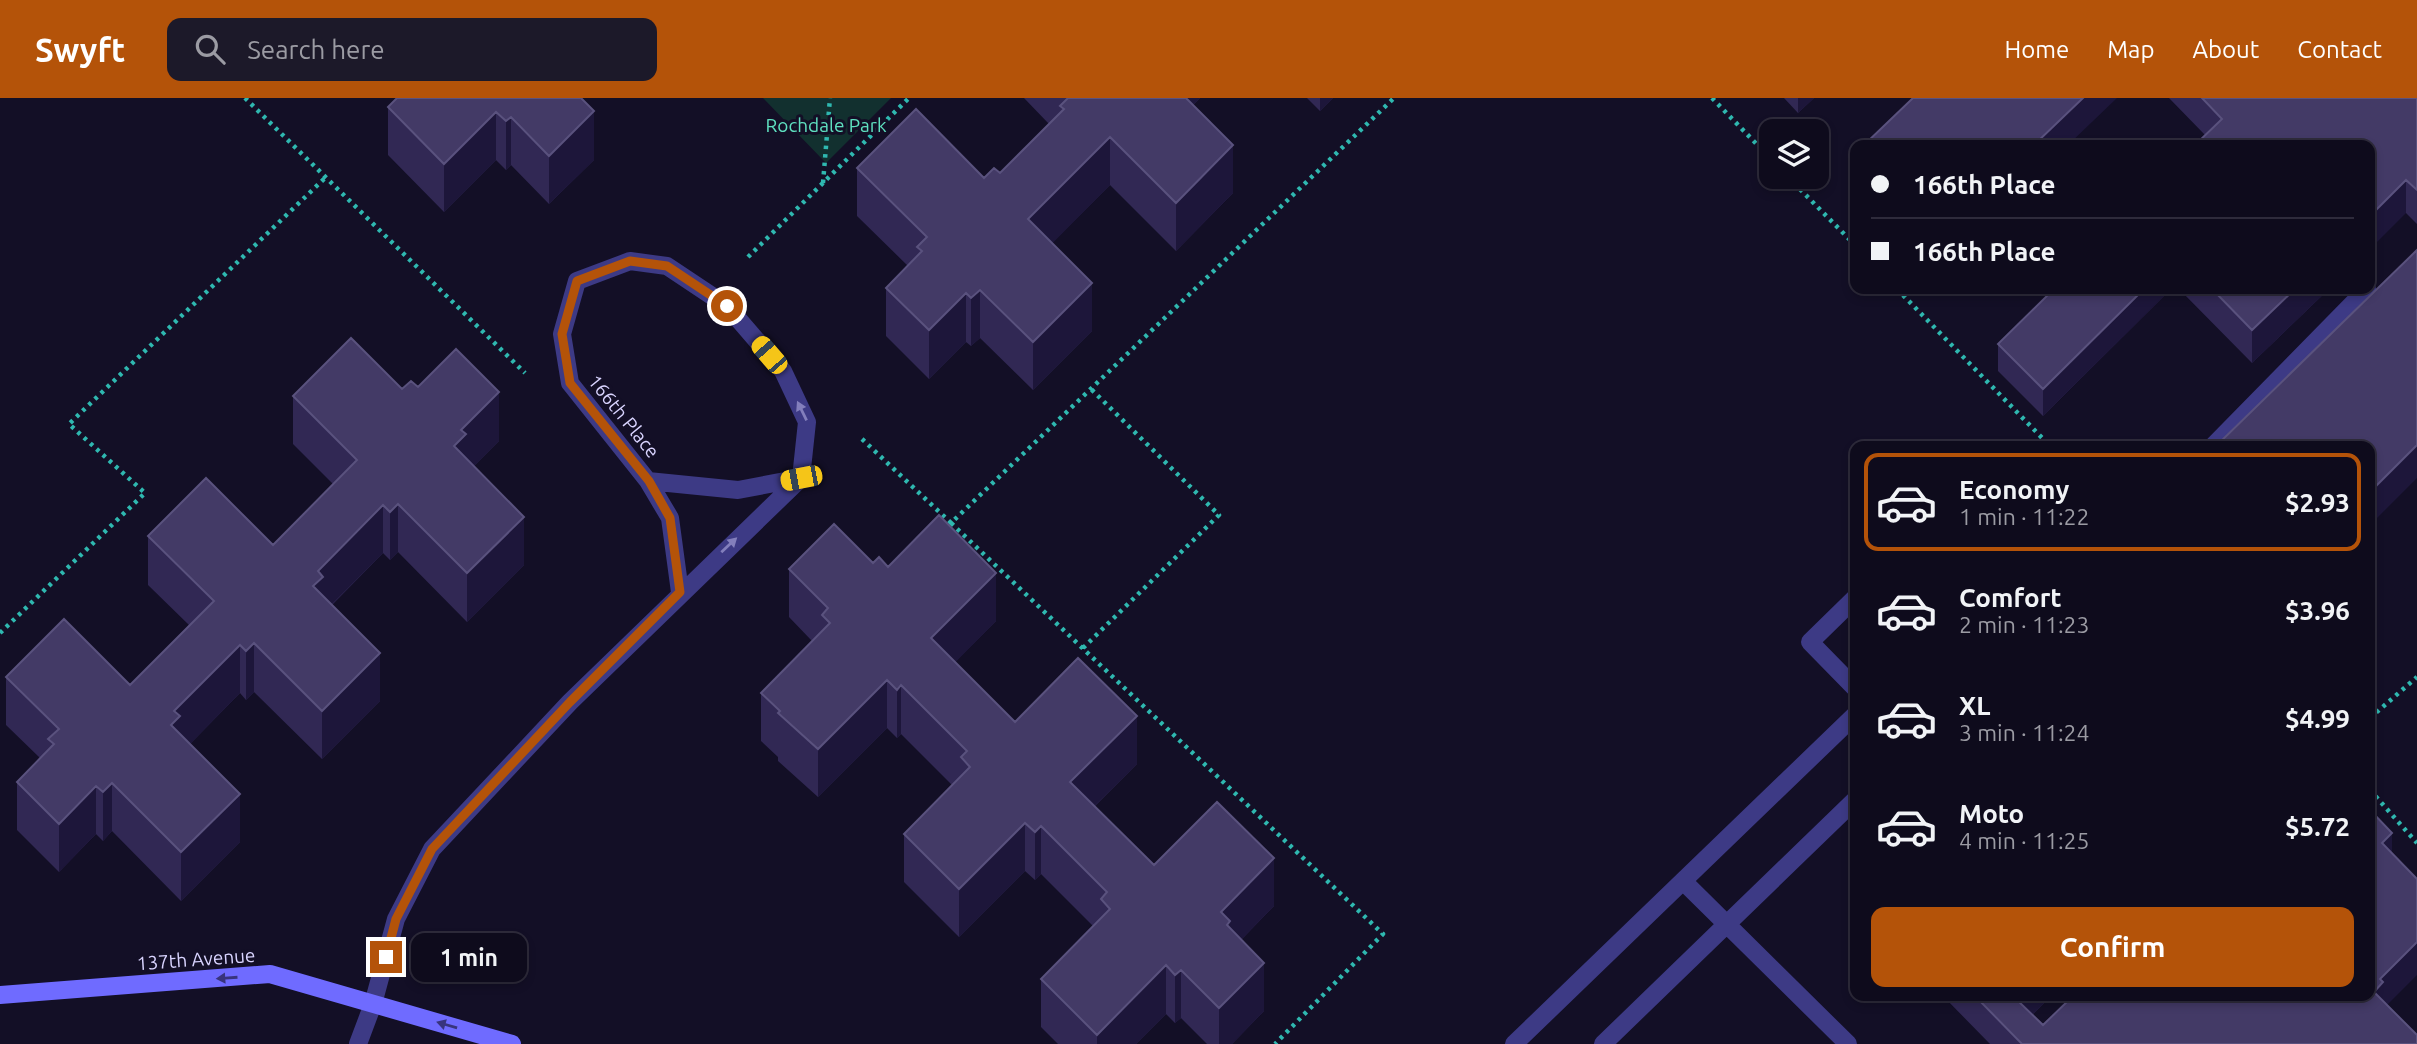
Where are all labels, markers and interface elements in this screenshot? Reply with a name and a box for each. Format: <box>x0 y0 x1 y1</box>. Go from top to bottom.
search box <box>167 18 657 81</box>
icon: search <box>191 30 229 68</box>
text: Swyft <box>35 31 125 68</box>
text: Search here <box>247 35 385 64</box>
text: Home <box>2004 36 2069 63</box>
text: Map <box>2107 36 2154 63</box>
text: About <box>2192 36 2259 63</box>
text: Contact <box>2297 36 2382 63</box>
park label: Rochdale Park <box>765 114 887 136</box>
map controls <box>1759 119 1829 189</box>
button: layers <box>1759 119 1829 189</box>
text: 166th Place <box>1913 170 2056 199</box>
text: 166th Place <box>1913 237 2056 266</box>
route start <box>711 290 743 322</box>
car <box>748 332 791 378</box>
street label: 166th Place <box>584 370 664 462</box>
one-way arrow <box>796 401 808 421</box>
car <box>779 464 824 492</box>
icon: car <box>1875 471 1938 534</box>
text: Economy <box>1959 475 2069 504</box>
text: $2.93 <box>2285 488 2350 517</box>
text: 1 min · 11:22 <box>1959 504 2090 529</box>
one-way arrow <box>720 538 737 554</box>
icon: car <box>1875 579 1938 642</box>
text: Comfort <box>1959 583 2062 612</box>
text: $3.96 <box>2285 596 2350 625</box>
text: 2 min · 11:23 <box>1959 612 2090 637</box>
icon: car <box>1875 687 1938 750</box>
text: XL <box>1959 691 1990 720</box>
text: $4.99 <box>2285 704 2350 733</box>
text: 3 min · 11:24 <box>1959 720 2090 745</box>
icon: car <box>1875 795 1938 858</box>
text: Moto <box>1959 799 2024 828</box>
text: $5.72 <box>2285 812 2350 841</box>
text: 4 min · 11:25 <box>1959 828 2090 853</box>
button: Confirm <box>1871 907 2354 987</box>
callout: 1 min <box>410 932 526 982</box>
route end <box>370 941 402 973</box>
street label: 137th Avenue <box>136 944 256 974</box>
text: 1 min <box>440 945 498 970</box>
one-way arrow <box>215 973 237 984</box>
one-way arrow <box>436 1019 458 1030</box>

